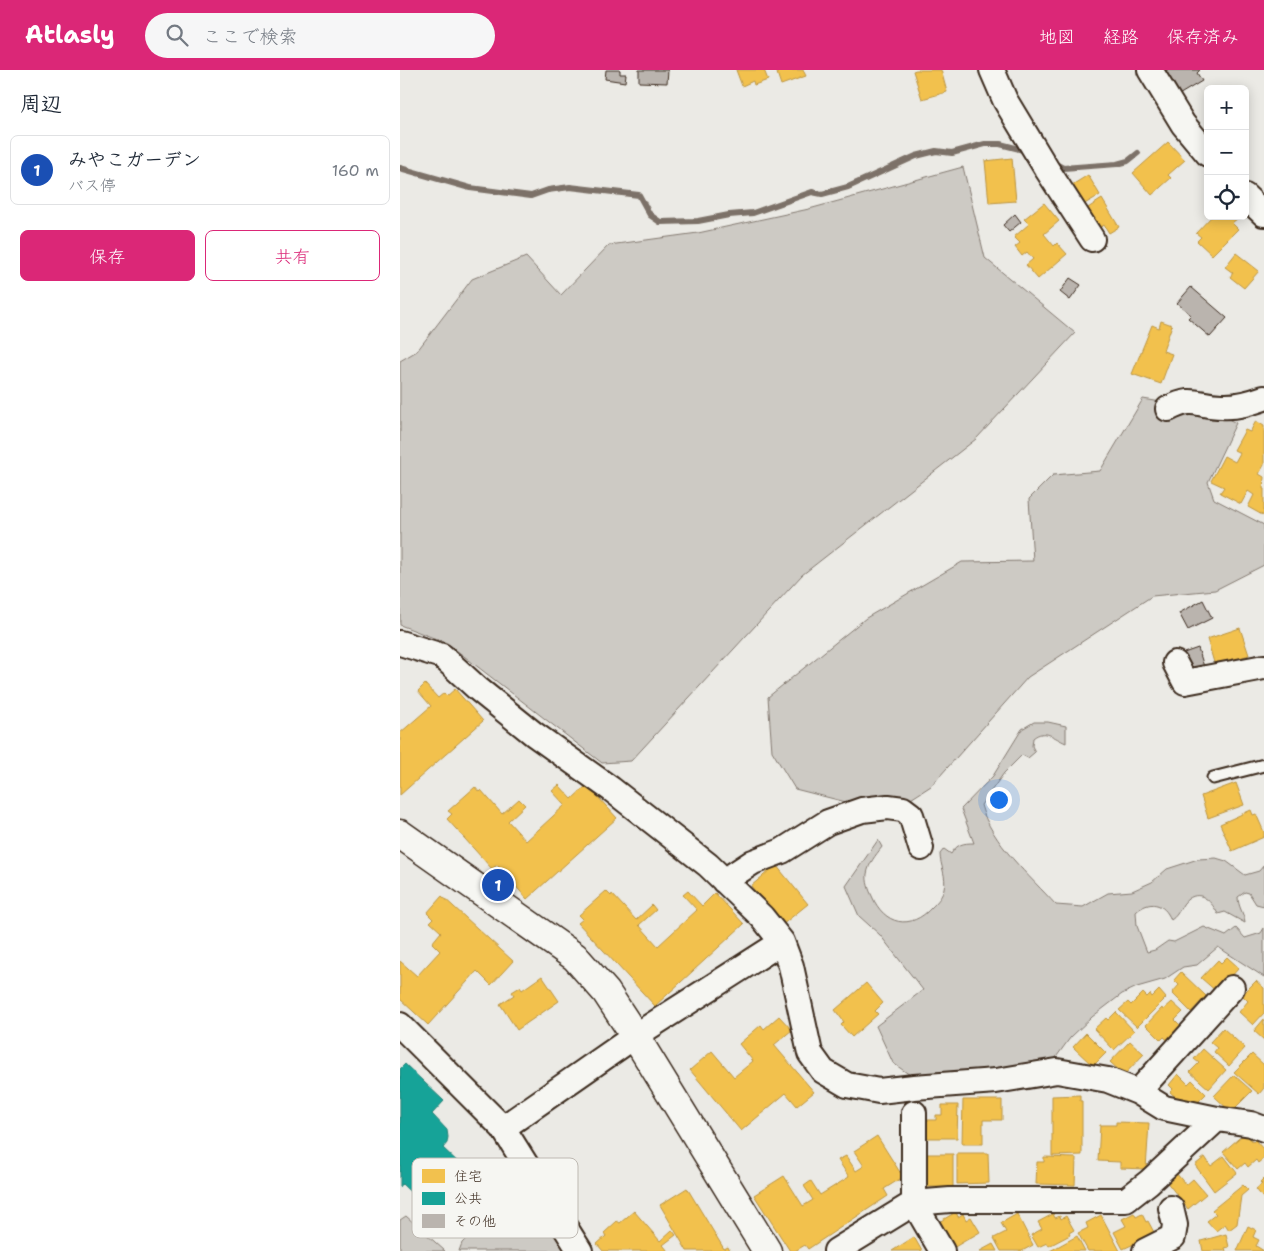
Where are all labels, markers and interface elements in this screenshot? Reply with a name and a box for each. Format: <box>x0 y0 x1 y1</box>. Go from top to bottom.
search box <box>145 13 495 58</box>
text: Atlasly <box>25 19 115 51</box>
icon: search <box>163 21 191 49</box>
text: ここで検索 <box>203 24 298 49</box>
text: 地図 <box>1039 25 1075 49</box>
text: 経路 <box>1103 25 1139 49</box>
text: 保存済み <box>1167 25 1239 49</box>
map controls <box>1204 85 1249 220</box>
button: + <box>1204 85 1249 130</box>
text: 周辺 <box>20 90 62 118</box>
button: − <box>1204 130 1249 175</box>
text: みやこガーデン <box>68 147 201 172</box>
text: 1 <box>33 160 41 181</box>
text: 160 m <box>332 160 379 181</box>
text: バス停 <box>68 175 116 196</box>
button: locate <box>1204 175 1249 220</box>
button: 保存 <box>20 230 195 281</box>
button: 共有 <box>205 230 380 281</box>
your location <box>986 787 1012 813</box>
pin: 1 <box>482 866 514 904</box>
legend <box>412 1158 578 1238</box>
text: 住宅 <box>454 1167 482 1185</box>
text: 公共 <box>454 1189 482 1207</box>
text: その他 <box>454 1212 496 1230</box>

